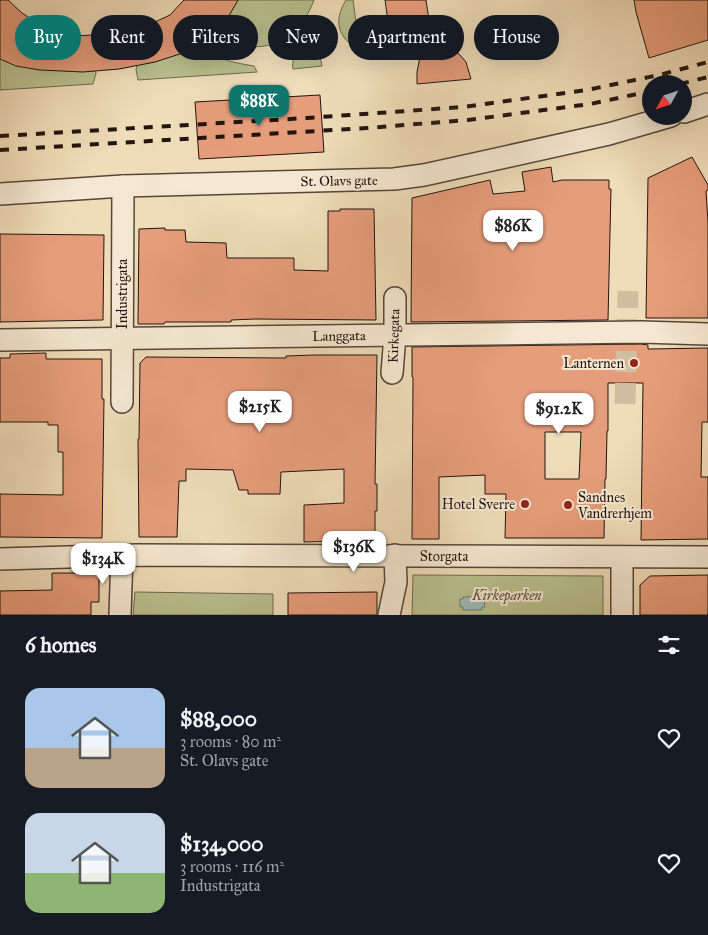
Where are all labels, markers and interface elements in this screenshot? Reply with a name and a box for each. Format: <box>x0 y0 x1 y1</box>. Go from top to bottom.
chip: Buy <box>15 15 81 60</box>
chip: Rent <box>91 15 163 60</box>
chip: Filters <box>173 15 258 60</box>
chip: New <box>268 15 338 60</box>
chip: Apartment <box>348 15 464 60</box>
chip: House <box>474 15 559 60</box>
north arrow <box>642 75 692 125</box>
map controls <box>642 75 692 125</box>
pin: $88K <box>229 84 289 127</box>
text: $88K <box>240 91 278 110</box>
street label: St. Olavs gate <box>300 172 378 190</box>
pin: $86K <box>483 210 543 252</box>
text: $86K <box>494 216 532 235</box>
street label: Industrigata <box>114 259 131 329</box>
street label: Kirkegata <box>385 308 403 364</box>
street label: Langgata <box>312 327 366 345</box>
place label: Lanternen <box>563 355 624 372</box>
marker: Lanternen <box>628 357 640 369</box>
pin: $215K <box>225 390 295 433</box>
pin: $91.2K <box>518 392 600 435</box>
text: $215K <box>239 397 281 416</box>
text: $91.2K <box>536 399 582 418</box>
place label: Sandnes Vandrerhjem <box>577 489 652 522</box>
place label: Hotel Sverre <box>442 496 515 513</box>
marker: Hotel Sverre <box>519 498 531 510</box>
marker: Sandnes Vandrerhjem <box>562 499 574 511</box>
pin: $136K <box>319 530 389 573</box>
text: $136K <box>333 537 375 556</box>
pin: $134K <box>68 542 138 585</box>
street label: Storgata <box>420 548 468 565</box>
text: $134K <box>82 549 124 568</box>
park label: Kirkeparken <box>471 587 542 605</box>
icon: filters <box>655 631 683 659</box>
text: 6 homes <box>25 632 97 658</box>
text: $88,000 <box>180 706 257 732</box>
icon: home <box>65 708 125 768</box>
icon: heart <box>655 724 683 752</box>
text: 3 rooms · 80 m² <box>180 732 281 751</box>
text: St. Olavs gate <box>180 751 268 770</box>
text: $134,000 <box>180 831 264 857</box>
icon: home <box>65 833 125 893</box>
icon: heart <box>655 849 683 877</box>
text: 3 rooms · 116 m² <box>180 857 284 876</box>
text: Industrigata <box>180 876 261 895</box>

